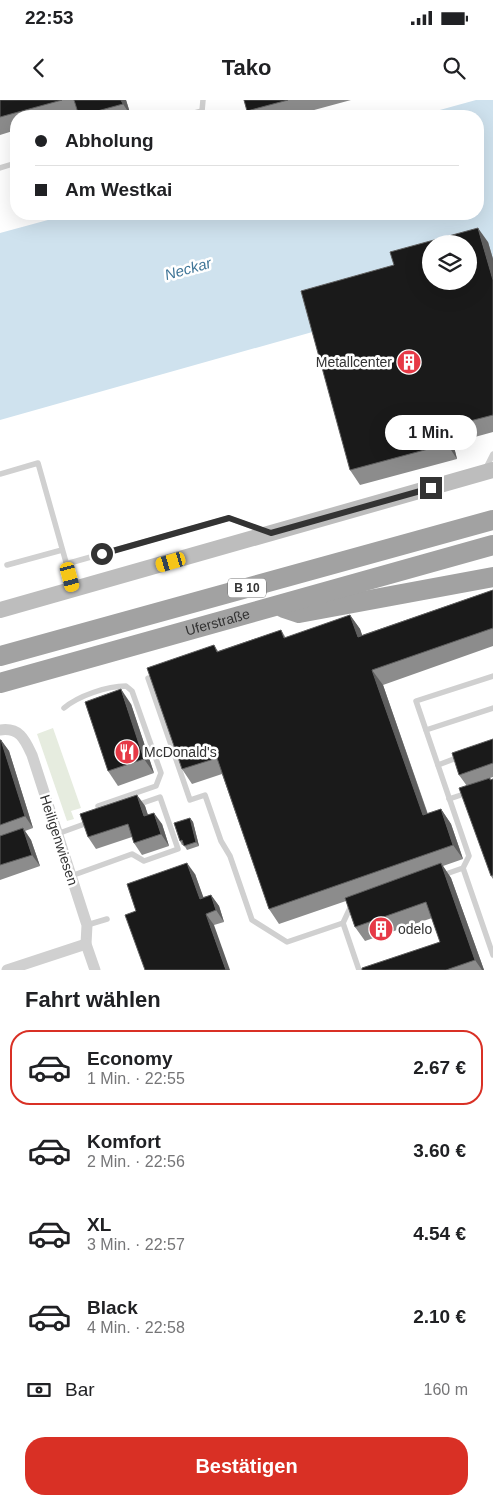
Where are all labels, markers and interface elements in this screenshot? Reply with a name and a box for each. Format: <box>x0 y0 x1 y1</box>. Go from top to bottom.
text: 22:53 <box>25 7 74 28</box>
icon: back <box>25 54 53 82</box>
icon: search <box>440 54 468 82</box>
text: Tako <box>222 55 271 80</box>
text: Abholung <box>65 130 154 151</box>
text: Am Westkai <box>65 179 172 200</box>
map controls <box>422 235 477 290</box>
button: layers <box>422 235 477 290</box>
water label: Neckar <box>163 254 214 283</box>
building icon: Metallcenter <box>396 349 422 375</box>
place label: Metallcenter <box>316 354 392 370</box>
callout: 1 Min. <box>385 416 477 450</box>
text: 1 Min. <box>408 424 454 441</box>
route end <box>420 477 442 499</box>
route start <box>91 543 113 565</box>
car <box>154 551 187 573</box>
car <box>58 561 81 593</box>
road number: B 10 <box>228 578 266 598</box>
street label: Uferstraße <box>184 605 252 639</box>
restaurant icon: McDonald's <box>114 739 140 765</box>
place label: McDonald's <box>144 744 217 760</box>
street label: Heiligenwiesen <box>37 793 81 887</box>
building icon: odelo <box>368 916 394 942</box>
place label: odelo <box>398 921 432 937</box>
text: Fahrt wählen <box>25 987 161 1012</box>
icon: car <box>27 1045 72 1090</box>
text: Economy <box>87 1048 173 1069</box>
text: 2.67 € <box>413 1057 466 1078</box>
text: 1 Min. · 22:55 <box>87 1070 185 1087</box>
icon: car <box>27 1128 72 1173</box>
text: Komfort <box>87 1131 161 1152</box>
text: 3.60 € <box>413 1140 466 1161</box>
text: 2 Min. · 22:56 <box>87 1153 185 1170</box>
icon: car <box>27 1211 72 1256</box>
text: XL <box>87 1214 111 1235</box>
text: 4.54 € <box>413 1223 466 1244</box>
text: 3 Min. · 22:57 <box>87 1236 185 1253</box>
icon: car <box>27 1294 72 1339</box>
text: Black <box>87 1297 138 1318</box>
text: 2.10 € <box>413 1306 466 1327</box>
text: 4 Min. · 22:58 <box>87 1319 185 1336</box>
icon: cash <box>25 1376 53 1404</box>
text: Bar <box>65 1379 95 1400</box>
text: 160 m <box>424 1381 468 1398</box>
button: Bestätigen <box>25 1437 468 1495</box>

